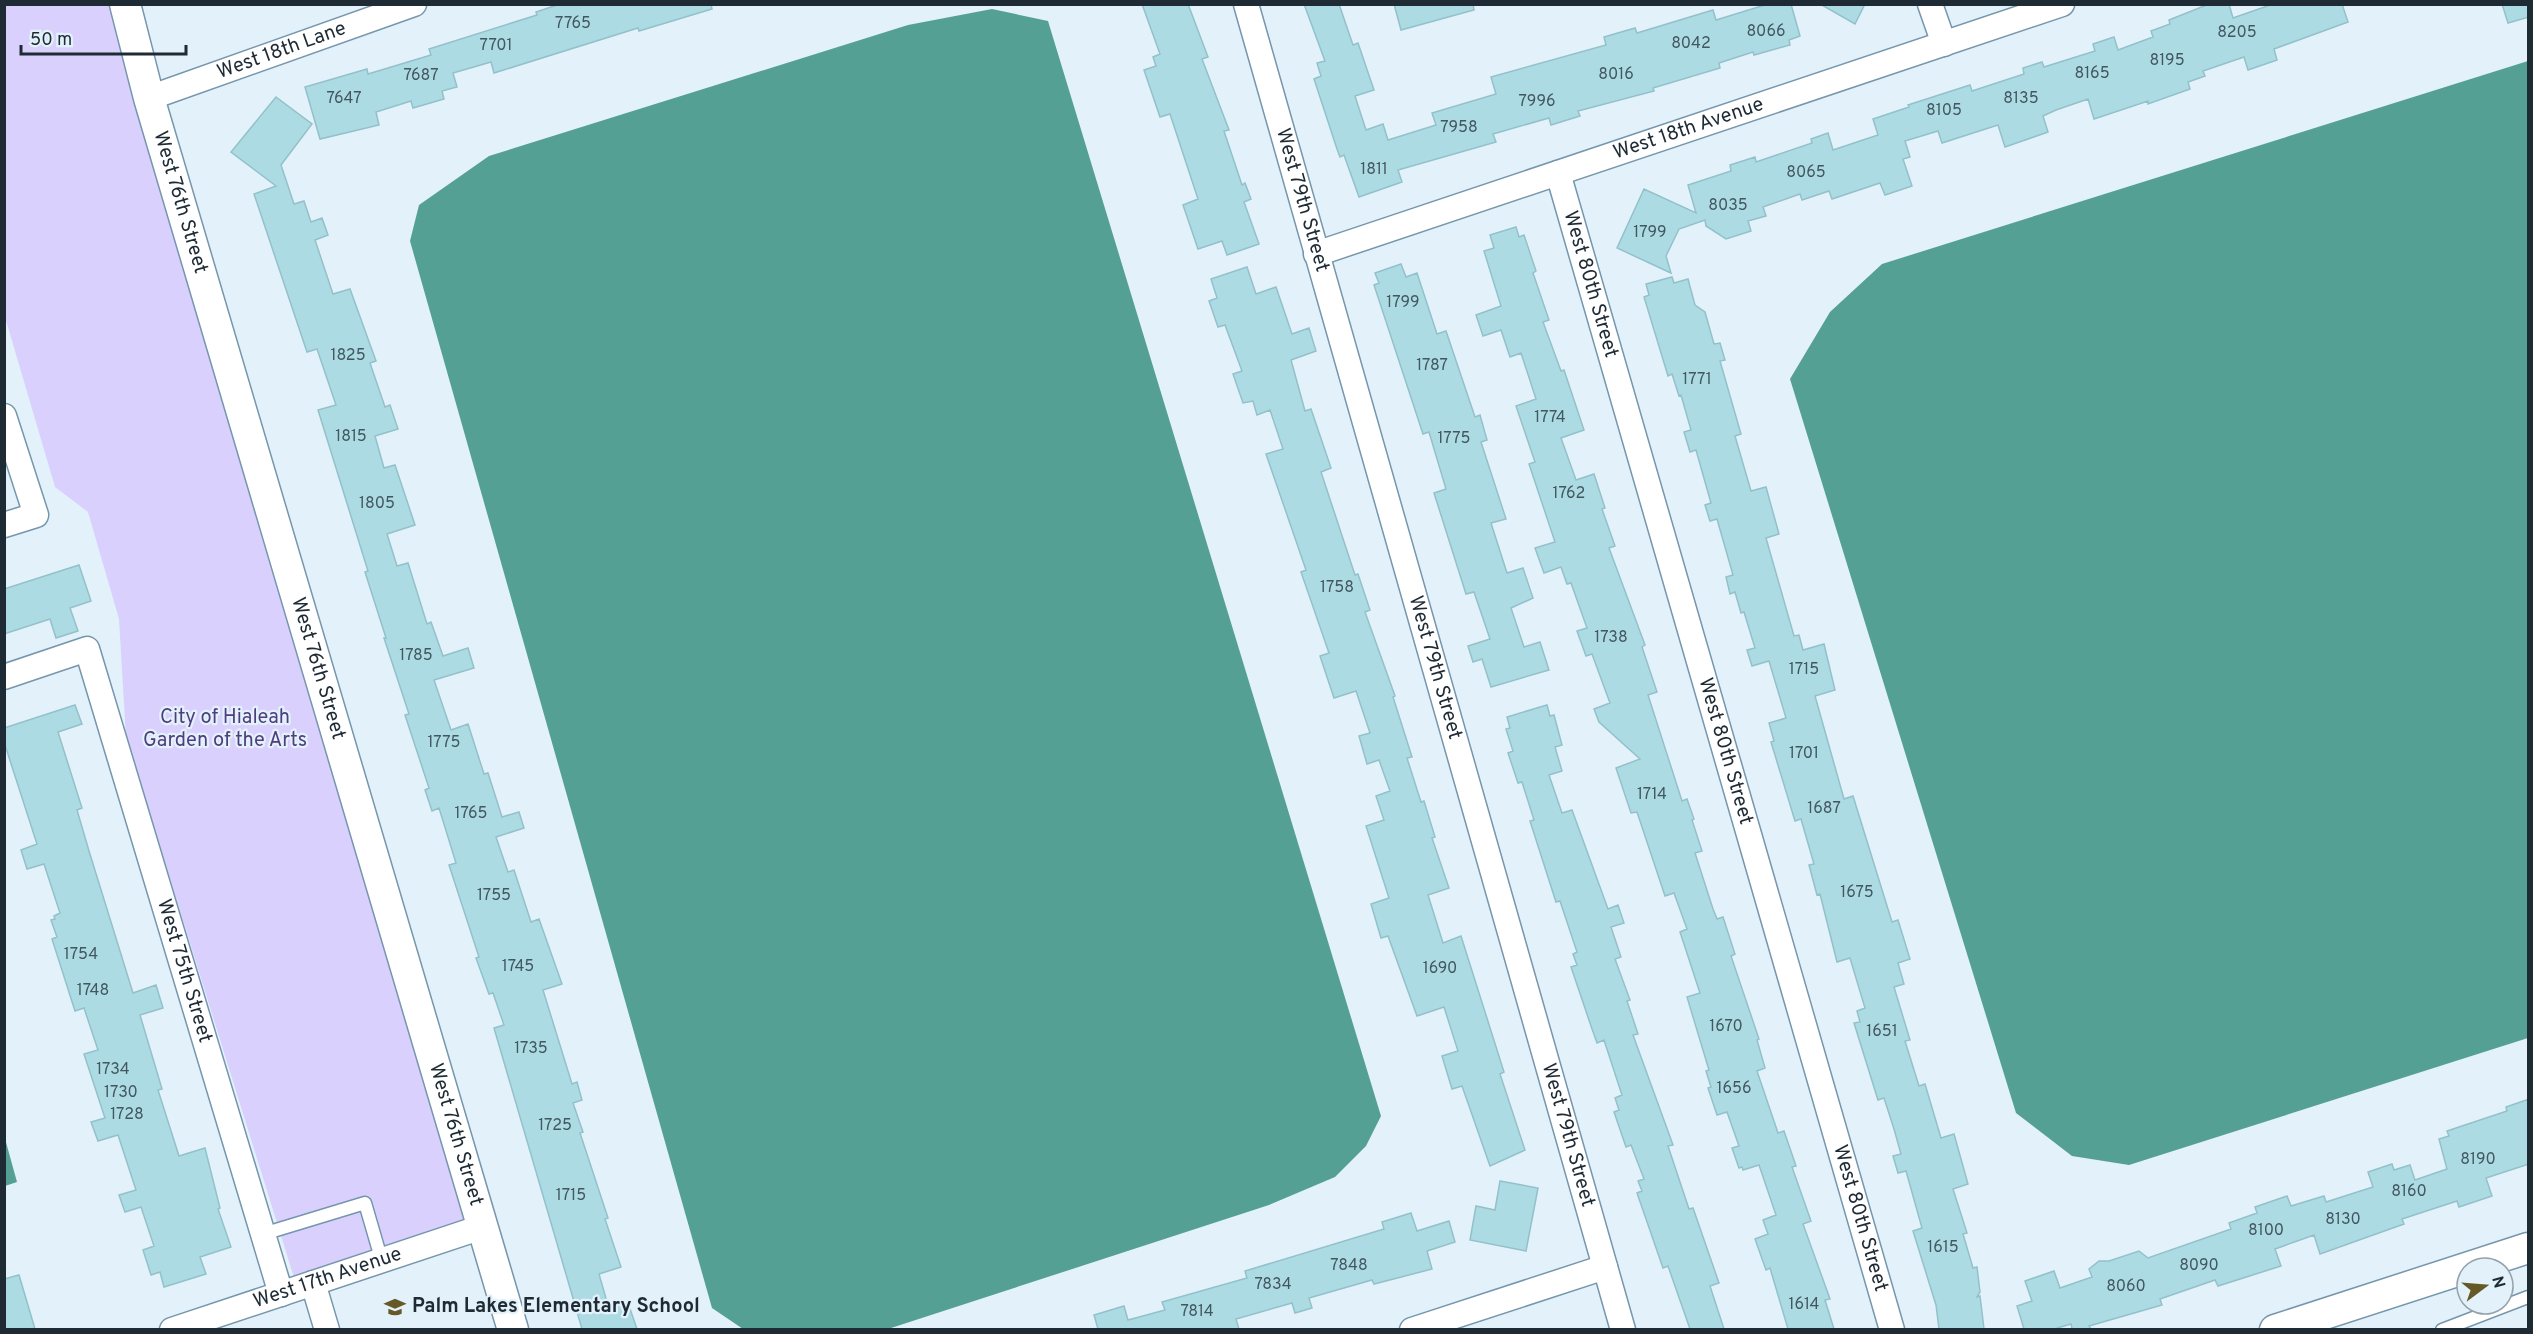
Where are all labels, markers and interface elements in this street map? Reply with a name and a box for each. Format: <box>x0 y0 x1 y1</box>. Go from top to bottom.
house number: 7765 <box>555 14 591 34</box>
street label: West 18th Lane <box>214 16 350 86</box>
scale bar <box>21 18 186 56</box>
house number: 8066 <box>1747 22 1786 42</box>
house number: 8205 <box>2217 23 2257 43</box>
text: 50 m <box>30 29 72 52</box>
house number: 8042 <box>1671 34 1711 54</box>
house number: 7701 <box>479 36 513 56</box>
house number: 8195 <box>2149 51 2185 71</box>
house number: 8165 <box>2074 64 2110 84</box>
house number: 8016 <box>1598 65 1634 85</box>
house number: 7687 <box>403 66 439 86</box>
house number: 7647 <box>326 89 362 109</box>
house number: 8135 <box>2003 89 2039 109</box>
house number: 7996 <box>1518 92 1556 112</box>
street label: West 18th Avenue <box>1610 92 1767 166</box>
house number: 8105 <box>1926 101 1962 121</box>
house number: 7958 <box>1440 118 1478 138</box>
street label: West 79th Street <box>1269 125 1335 275</box>
street label: West 76th Street <box>147 128 213 277</box>
house number: 1811 <box>1360 160 1388 180</box>
house number: 8065 <box>1786 163 1826 183</box>
house number: 8035 <box>1708 196 1748 216</box>
street label: West 80th Street <box>1557 208 1624 361</box>
house number: 1799 <box>1633 223 1667 243</box>
house number: 1799 <box>1386 293 1420 313</box>
house number: 1825 <box>330 346 366 366</box>
house number: 1787 <box>1416 356 1448 376</box>
house number: 1771 <box>1682 370 1712 390</box>
house number: 1774 <box>1534 408 1566 428</box>
house number: 1815 <box>335 427 367 447</box>
house number: 1775 <box>1437 429 1471 449</box>
house number: 1762 <box>1553 484 1585 504</box>
house number: 1805 <box>359 494 395 514</box>
house number: 1758 <box>1320 578 1354 598</box>
street label: West 79th Street <box>1402 593 1467 743</box>
street label: West 76th Street <box>284 594 351 743</box>
house number: 1738 <box>1594 628 1628 648</box>
house number: 1785 <box>399 646 433 666</box>
house number: 1715 <box>1789 660 1819 680</box>
street label: West 80th Street <box>1691 675 1758 828</box>
park label: City of Hialeah Garden of the Arts <box>143 705 307 754</box>
house number: 1775 <box>427 733 461 753</box>
house number: 1701 <box>1789 744 1819 764</box>
house number: 1714 <box>1637 785 1667 805</box>
house number: 1687 <box>1807 799 1841 819</box>
house number: 1765 <box>455 804 487 824</box>
house number: 1675 <box>1840 883 1874 903</box>
house number: 1755 <box>477 886 511 906</box>
street label: West 75th Street <box>150 896 218 1046</box>
house number: 1754 <box>64 945 98 965</box>
house number: 1745 <box>502 957 534 977</box>
house number: 1690 <box>1423 959 1457 979</box>
house number: 1748 <box>77 981 109 1001</box>
house number: 1670 <box>1709 1017 1743 1037</box>
house number: 1651 <box>1866 1022 1898 1042</box>
house number: 1735 <box>514 1039 548 1059</box>
house number: 1734 <box>96 1060 130 1080</box>
street label: West 76th Street <box>422 1060 489 1209</box>
street label: West 79th Street <box>1535 1060 1600 1210</box>
house number: 1656 <box>1716 1079 1752 1099</box>
house number: 1730 <box>104 1083 138 1103</box>
house number: 1728 <box>110 1105 144 1125</box>
house number: 1725 <box>538 1116 572 1136</box>
street label: West 80th Street <box>1826 1142 1893 1295</box>
house number: 8190 <box>2460 1150 2496 1170</box>
house number: 8160 <box>2391 1182 2427 1202</box>
house number: 1715 <box>556 1186 586 1206</box>
house number: 8130 <box>2325 1210 2361 1230</box>
house number: 8100 <box>2248 1221 2284 1241</box>
house number: 1615 <box>1927 1238 1959 1258</box>
street label: West 17th Avenue <box>250 1242 405 1315</box>
house number: 7848 <box>1330 1256 1368 1276</box>
house number: 8090 <box>2179 1256 2219 1276</box>
north arrow <box>2455 1256 2515 1316</box>
text: N <box>2486 1274 2509 1291</box>
house number: 7834 <box>1254 1275 1292 1295</box>
house number: 8060 <box>2106 1277 2146 1297</box>
place label: Palm Lakes Elementary School <box>412 1294 700 1320</box>
school or university icon: Palm Lakes Elementary School <box>383 1295 407 1319</box>
house number: 1614 <box>1788 1295 1820 1315</box>
house number: 7814 <box>1180 1302 1214 1322</box>

